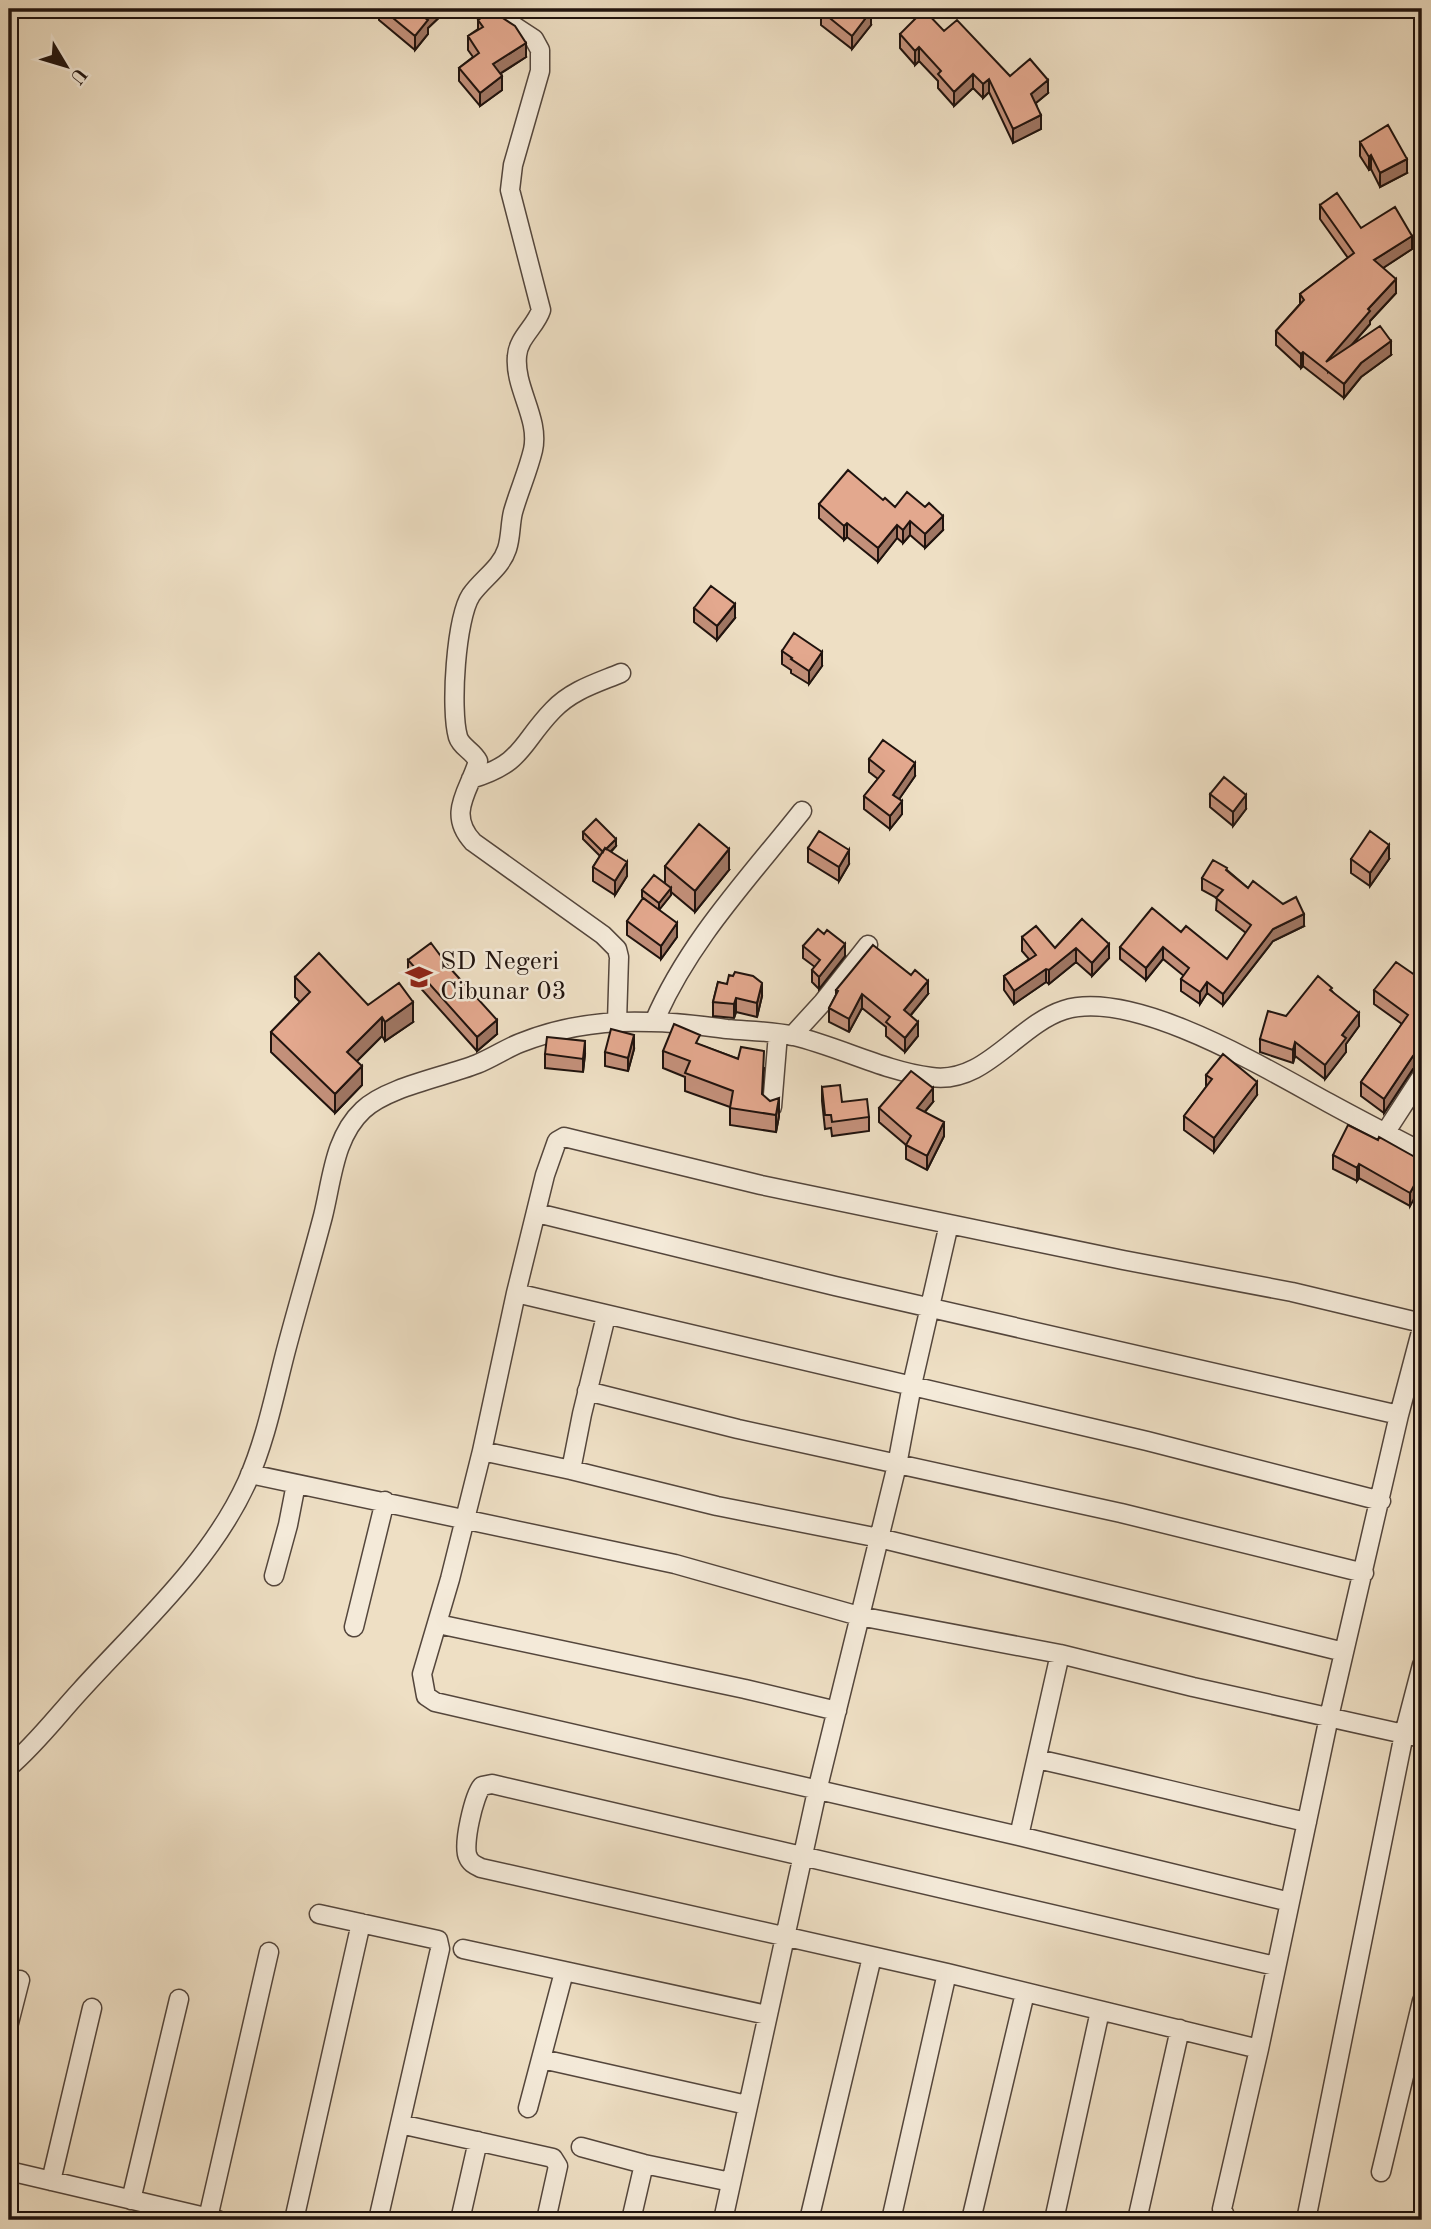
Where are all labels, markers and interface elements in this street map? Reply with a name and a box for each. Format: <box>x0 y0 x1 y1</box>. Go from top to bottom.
north arrow <box>32 32 102 102</box>
text: U <box>65 63 90 87</box>
place label: SD Negeri Cibunar 03 <box>440 949 567 1005</box>
school or university icon: SD Negeri Cibunar 03 <box>404 962 434 992</box>

